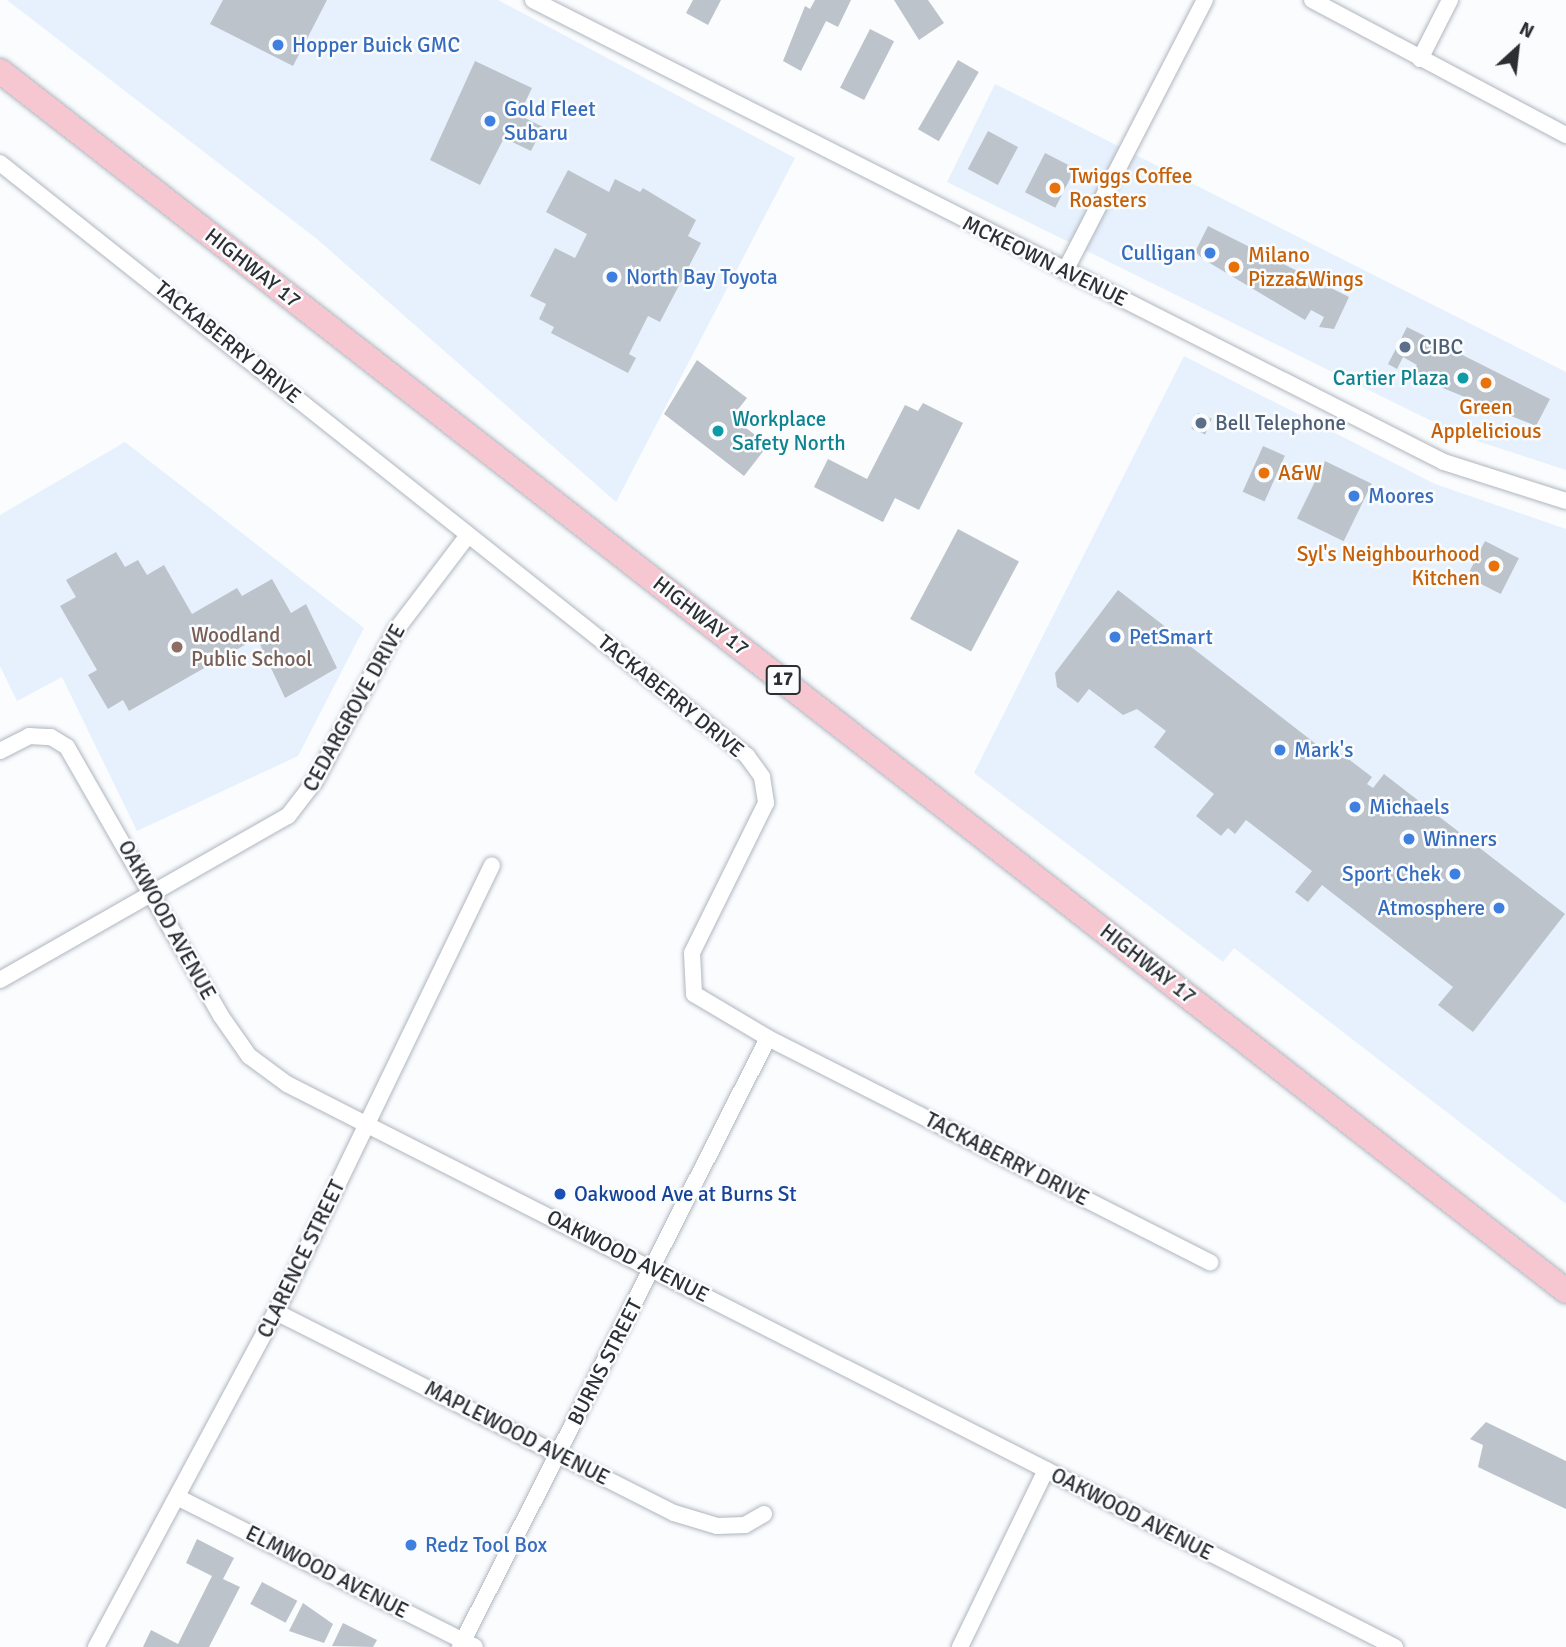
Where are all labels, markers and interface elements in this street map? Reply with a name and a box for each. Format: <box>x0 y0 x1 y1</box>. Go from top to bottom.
north arrow <box>1482 14 1552 84</box>
text: N <box>1515 17 1538 44</box>
place label: Hopper Buick GMC <box>292 32 460 58</box>
marker: Hopper Buick GMC <box>270 37 286 53</box>
place label: Gold Fleet Subaru <box>504 96 595 146</box>
marker: Gold Fleet Subaru <box>482 113 498 129</box>
place label: Twiggs Coffee Roasters <box>1069 163 1193 213</box>
marker: Twiggs Coffee Roasters <box>1047 180 1063 196</box>
street label: MCKEOWN AVENUE <box>958 210 1132 312</box>
street label: HIGHWAY 17 <box>200 223 306 313</box>
place label: Culligan <box>1121 240 1196 266</box>
place label: Milano Pizza&Wings <box>1248 242 1363 292</box>
marker: Culligan <box>1202 245 1218 261</box>
marker: Milano Pizza&Wings <box>1226 259 1242 275</box>
place label: North Bay Toyota <box>626 264 778 290</box>
marker: North Bay Toyota <box>604 269 620 285</box>
street label: TACKABERRY DRIVE <box>150 275 306 409</box>
place label: CIBC <box>1419 334 1463 360</box>
marker: CIBC <box>1397 339 1413 355</box>
place label: Cartier Plaza <box>1333 365 1449 391</box>
marker: Cartier Plaza <box>1455 370 1471 386</box>
marker: Green Applelicious <box>1478 375 1494 391</box>
place label: Green Applelicious <box>1431 394 1541 444</box>
place label: Workplace Safety North <box>732 406 846 456</box>
place label: Bell Telephone <box>1215 410 1346 436</box>
marker: Bell Telephone <box>1193 415 1209 431</box>
marker: Workplace Safety North <box>710 423 726 439</box>
place label: A&W <box>1278 460 1322 486</box>
marker: A&W <box>1256 465 1272 481</box>
place label: Moores <box>1368 483 1434 509</box>
marker: Moores <box>1346 488 1362 504</box>
place label: Syl's Neighbourhood Kitchen <box>1297 541 1480 591</box>
marker: Syl's Neighbourhood Kitchen <box>1486 558 1502 574</box>
street label: HIGHWAY 17 <box>648 571 754 661</box>
street label: CEDARGROVE DRIVE <box>298 620 410 796</box>
place label: Woodland Public School <box>191 622 312 672</box>
place label: PetSmart <box>1129 624 1213 650</box>
street label: TACKABERRY DRIVE <box>593 629 749 763</box>
marker: PetSmart <box>1107 629 1123 645</box>
marker: Woodland Public School <box>169 639 185 655</box>
road number: 17 <box>766 664 800 695</box>
place label: Mark's <box>1294 737 1353 763</box>
marker: Mark's <box>1272 742 1288 758</box>
place label: Michaels <box>1369 794 1449 820</box>
marker: Michaels <box>1347 799 1363 815</box>
place label: Winners <box>1423 826 1497 852</box>
marker: Winners <box>1401 831 1417 847</box>
street label: OAKWOOD AVENUE <box>113 836 221 1004</box>
place label: Sport Chek <box>1342 861 1441 887</box>
marker: Sport Chek <box>1447 866 1463 882</box>
place label: Atmosphere <box>1377 895 1485 921</box>
marker: Atmosphere <box>1491 900 1507 916</box>
street label: HIGHWAY 17 <box>1095 919 1201 1009</box>
street label: TACKABERRY DRIVE <box>921 1107 1093 1211</box>
street label: CLARENCE STREET <box>252 1176 350 1342</box>
place label: Oakwood Ave at Burns St <box>574 1181 797 1207</box>
marker: Oakwood Ave at Burns St <box>552 1186 568 1202</box>
street label: OAKWOOD AVENUE <box>543 1204 713 1308</box>
street label: BURNS STREET <box>562 1295 648 1429</box>
street label: MAPLEWOOD AVENUE <box>420 1376 614 1490</box>
street label: OAKWOOD AVENUE <box>1047 1462 1217 1566</box>
street label: ELMWOOD AVENUE <box>242 1520 412 1624</box>
place label: Redz Tool Box <box>425 1532 547 1558</box>
marker: Redz Tool Box <box>403 1537 419 1553</box>

